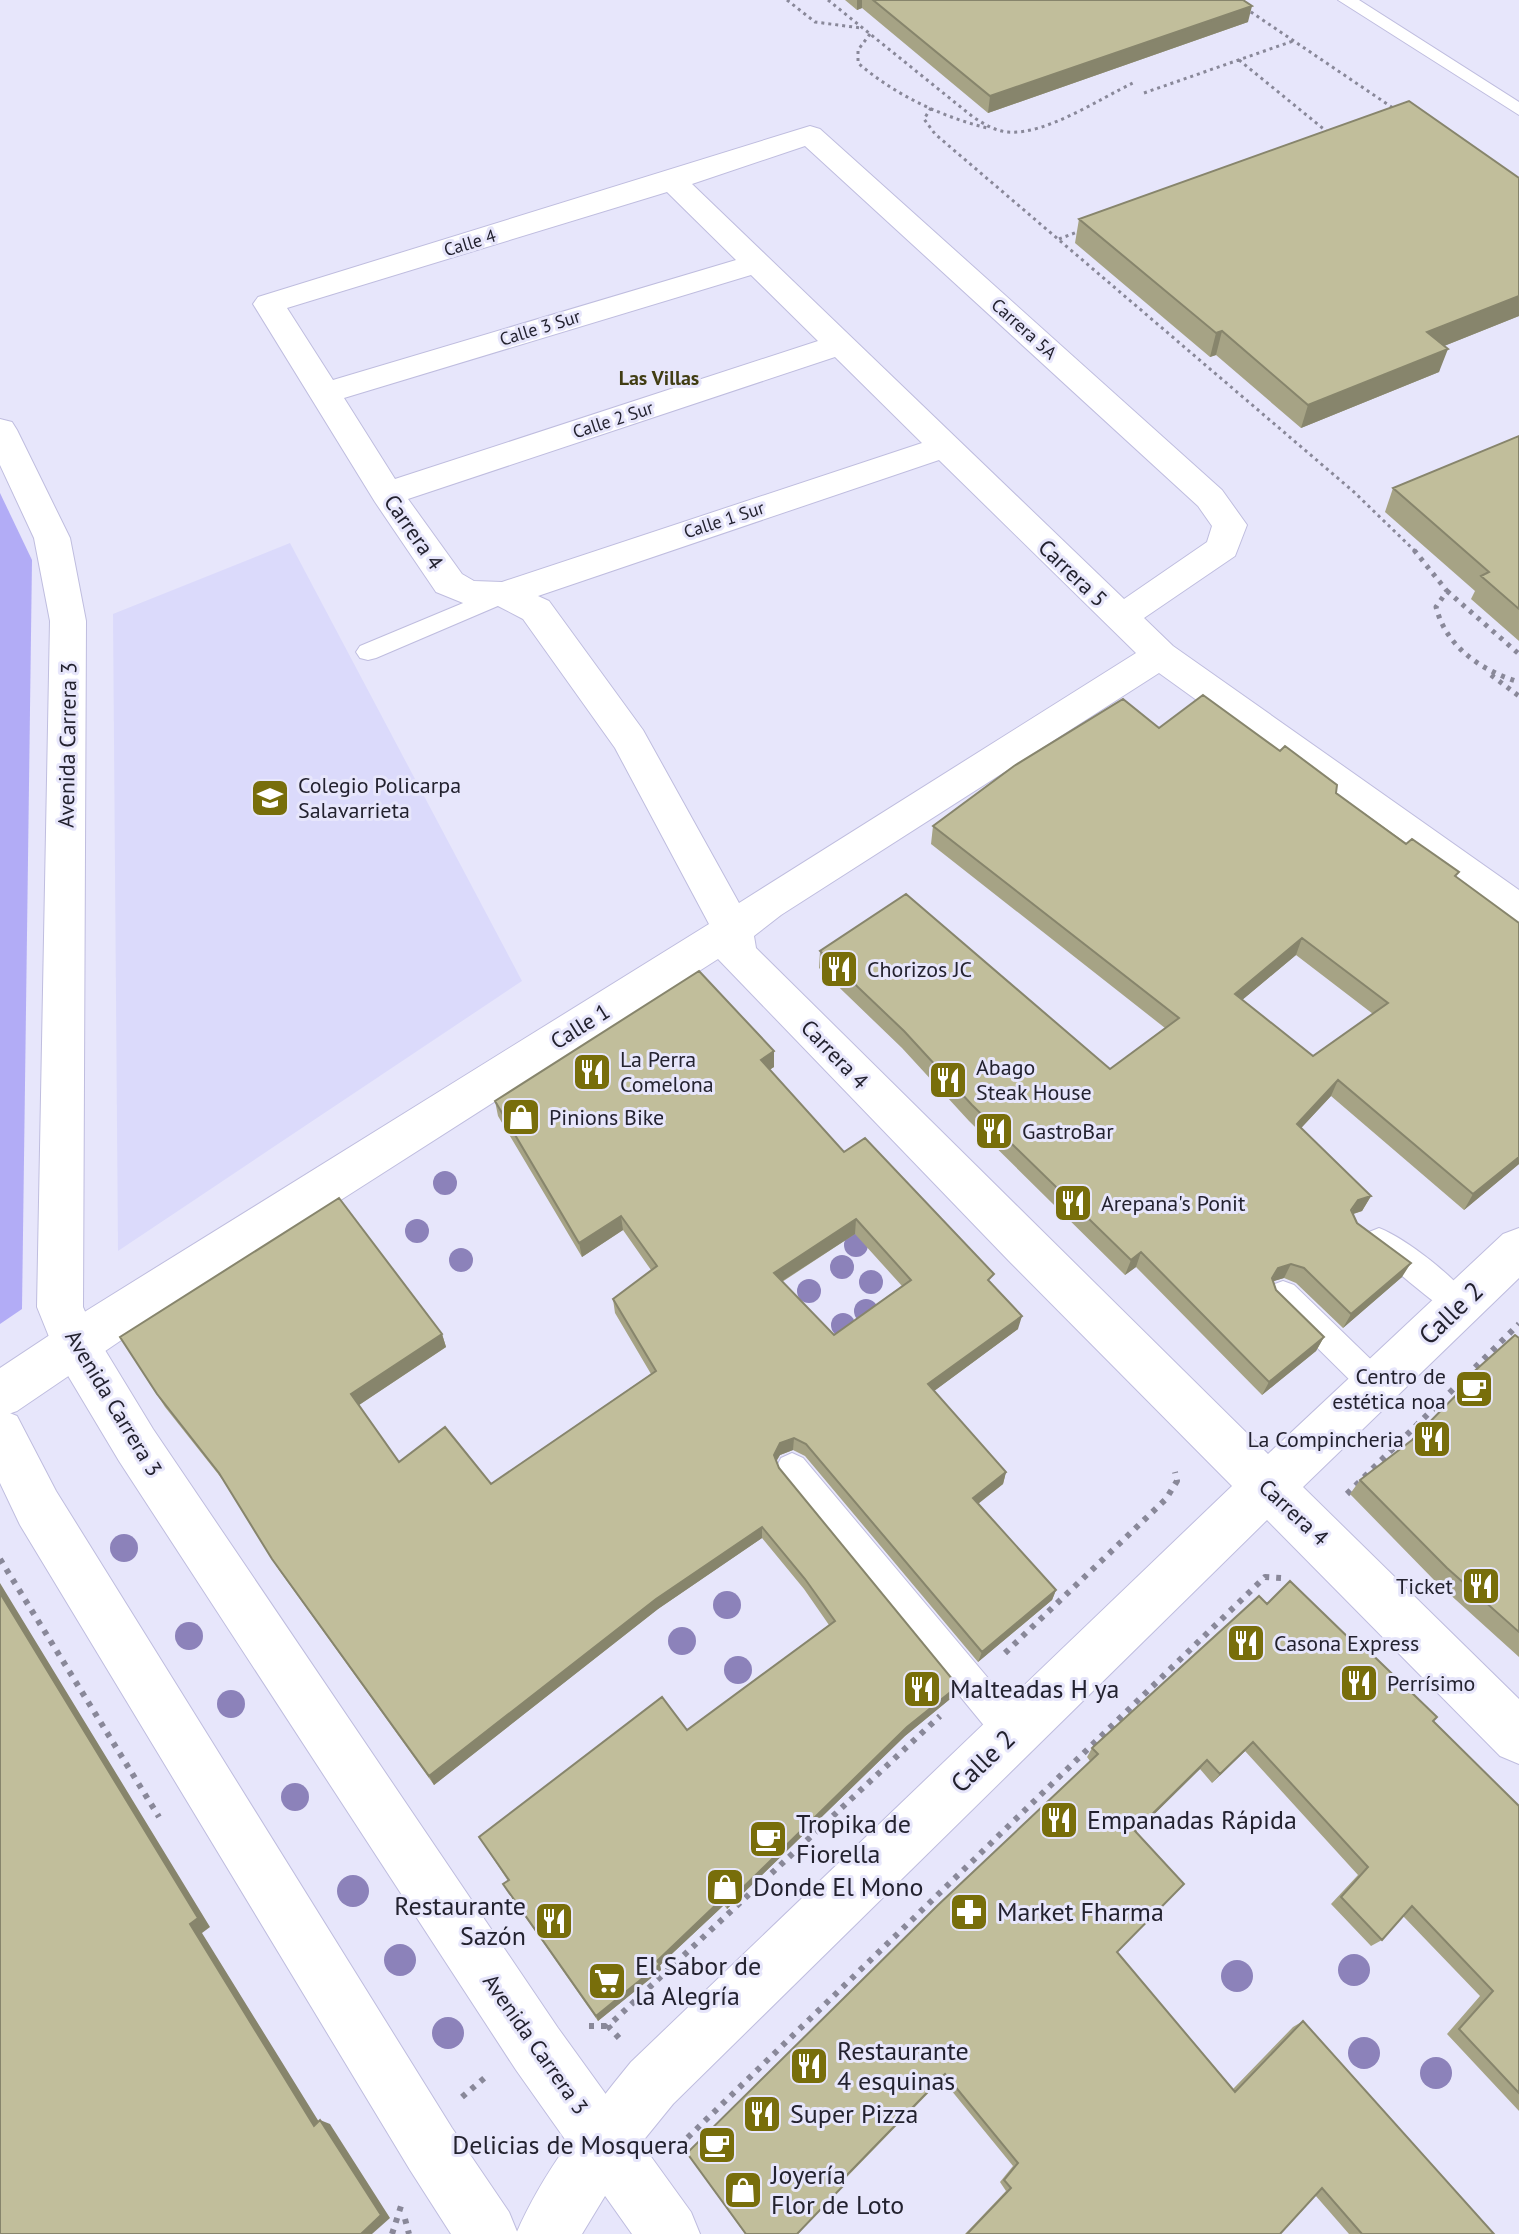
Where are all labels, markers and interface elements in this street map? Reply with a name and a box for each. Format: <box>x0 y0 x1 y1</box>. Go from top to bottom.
street label: Calle 4 <box>441 224 499 261</box>
street label: Carrera 5A <box>987 293 1062 364</box>
street label: Calle 3 Sur <box>497 304 583 351</box>
district label: Las Villas <box>619 365 699 391</box>
street label: Calle 2 Sur <box>570 396 656 443</box>
street label: Carrera 4 <box>378 489 450 575</box>
street label: Calle 1 Sur <box>681 496 767 543</box>
street label: Carrera 5 <box>1033 533 1113 613</box>
street label: Avenida Carrera 3 <box>52 662 82 828</box>
place label: Colegio Policarpa Salavarrieta <box>298 771 461 824</box>
school or university icon: Colegio Policarpa Salavarrieta <box>249 777 291 819</box>
restaurant icon: Chorizos JC <box>818 948 860 990</box>
place label: Chorizos JC <box>867 955 972 983</box>
street label: Calle 1 <box>545 997 615 1055</box>
street label: Carrera 4 <box>795 1014 875 1094</box>
place label: La Perra Comelona <box>620 1045 714 1098</box>
restaurant icon: La Perra Comelona <box>571 1051 613 1093</box>
place label: Abago Steak House <box>976 1053 1092 1106</box>
restaurant icon: Abago Steak House <box>927 1059 969 1101</box>
shop icon: Pinions Bike <box>500 1096 542 1138</box>
place label: Pinions Bike <box>549 1103 664 1131</box>
restaurant icon: GastroBar <box>973 1110 1015 1152</box>
place label: GastroBar <box>1022 1117 1114 1145</box>
restaurant icon: Arepana's Ponit <box>1052 1182 1094 1224</box>
place label: Arepana's Ponit <box>1101 1189 1246 1217</box>
street label: Calle 2 <box>1412 1274 1490 1351</box>
street label: Avenida Carrera 3 <box>59 1325 169 1481</box>
place label: Centro de estética noa <box>1332 1362 1446 1415</box>
cafe icon: Centro de estética noa <box>1453 1368 1495 1410</box>
restaurant icon: La Compincheria <box>1411 1418 1453 1460</box>
place label: La Compincheria <box>1248 1425 1404 1453</box>
street label: Carrera 4 <box>1253 1473 1335 1551</box>
restaurant icon: Ticket <box>1460 1565 1502 1607</box>
place label: Ticket <box>1396 1572 1454 1600</box>
restaurant icon: Casona Express <box>1225 1622 1267 1664</box>
place label: Casona Express <box>1274 1629 1419 1657</box>
restaurant icon: Perrísimo <box>1338 1662 1380 1704</box>
restaurant icon: Malteadas H ya <box>901 1668 943 1710</box>
place label: Perrísimo <box>1387 1669 1475 1697</box>
place label: Malteadas H ya <box>950 1672 1120 1705</box>
street label: Calle 2 <box>944 1722 1022 1799</box>
restaurant icon: Empanadas Rápida <box>1038 1799 1080 1841</box>
place label: Empanadas Rápida <box>1087 1803 1297 1836</box>
place label: Tropika de Fiorella <box>796 1807 911 1870</box>
cafe icon: Tropika de Fiorella <box>747 1818 789 1860</box>
shop icon: Donde El Mono <box>704 1866 746 1908</box>
place label: Donde El Mono <box>753 1870 923 1903</box>
place label: Restaurante Sazón <box>394 1889 526 1952</box>
pharmacy icon: Market Fharma <box>948 1891 990 1933</box>
place label: Market Fharma <box>997 1895 1164 1928</box>
restaurant icon: Restaurante Sazón <box>533 1900 575 1942</box>
place label: El Sabor de la Alegría <box>635 1949 761 2012</box>
supermarket icon: El Sabor de la Alegría <box>586 1960 628 2002</box>
street label: Avenida Carrera 3 <box>477 1968 595 2120</box>
place label: Restaurante 4 esquinas <box>837 2034 969 2097</box>
restaurant icon: Restaurante 4 esquinas <box>788 2045 830 2087</box>
restaurant icon: Super Pizza <box>741 2093 783 2135</box>
place label: Super Pizza <box>790 2097 919 2130</box>
cafe icon: Delicias de Mosquera <box>696 2124 738 2166</box>
place label: Delicias de Mosquera <box>452 2128 689 2161</box>
place label: Joyería Flor de Loto <box>770 2158 904 2221</box>
shop icon: Joyería Flor de Loto <box>722 2169 764 2211</box>

